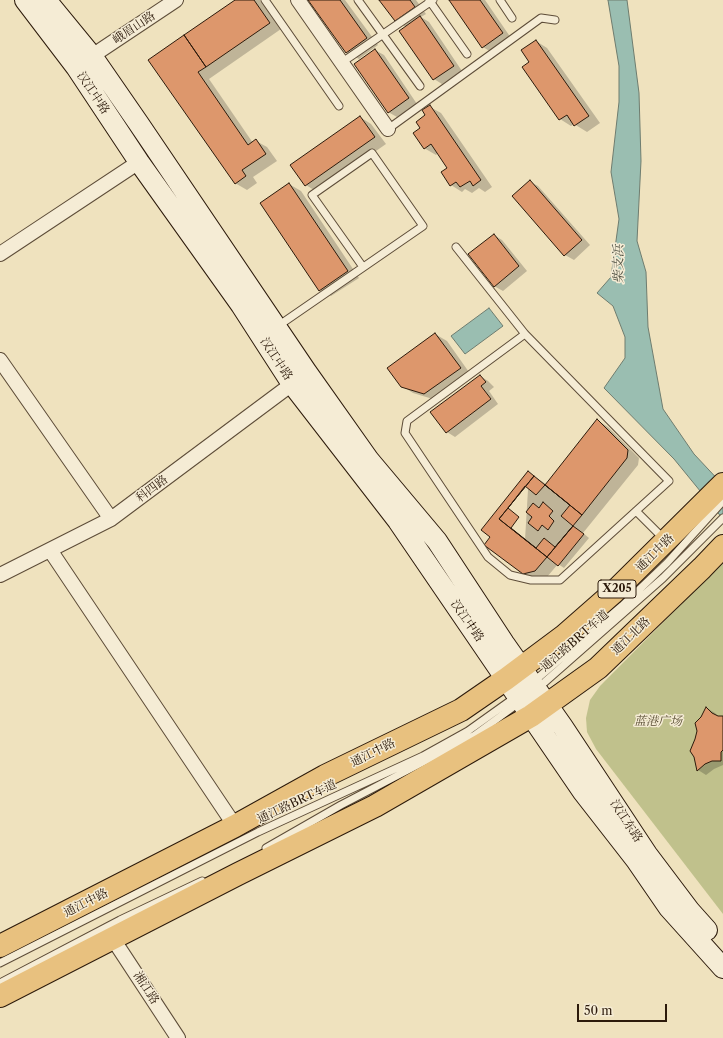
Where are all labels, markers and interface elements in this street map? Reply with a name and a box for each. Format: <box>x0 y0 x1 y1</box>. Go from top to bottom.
street label: 峨眉山路 <box>110 9 158 47</box>
street label: 汉江中路 <box>74 69 112 117</box>
water label: 柴支浜 <box>611 244 627 284</box>
street label: 汉江中路 <box>257 335 295 383</box>
street label: 科四路 <box>133 472 171 506</box>
street label: 通江中路 <box>633 531 677 575</box>
road number: X205 <box>598 580 636 598</box>
street label: 汉江中路 <box>447 597 487 645</box>
street label: 通江路BRT车道 <box>538 607 612 675</box>
street label: 通江北路 <box>609 614 653 658</box>
park label: 蓝港广场 <box>634 715 682 729</box>
street label: 通江中路 <box>348 736 398 770</box>
street label: 通江路BRT车道 <box>255 777 339 827</box>
street label: 汉江东路 <box>607 797 645 845</box>
street label: 通江中路 <box>61 886 111 920</box>
street label: 湘江路 <box>130 969 162 1007</box>
scale bar <box>579 996 669 1022</box>
text: 50 m <box>584 1003 613 1018</box>

